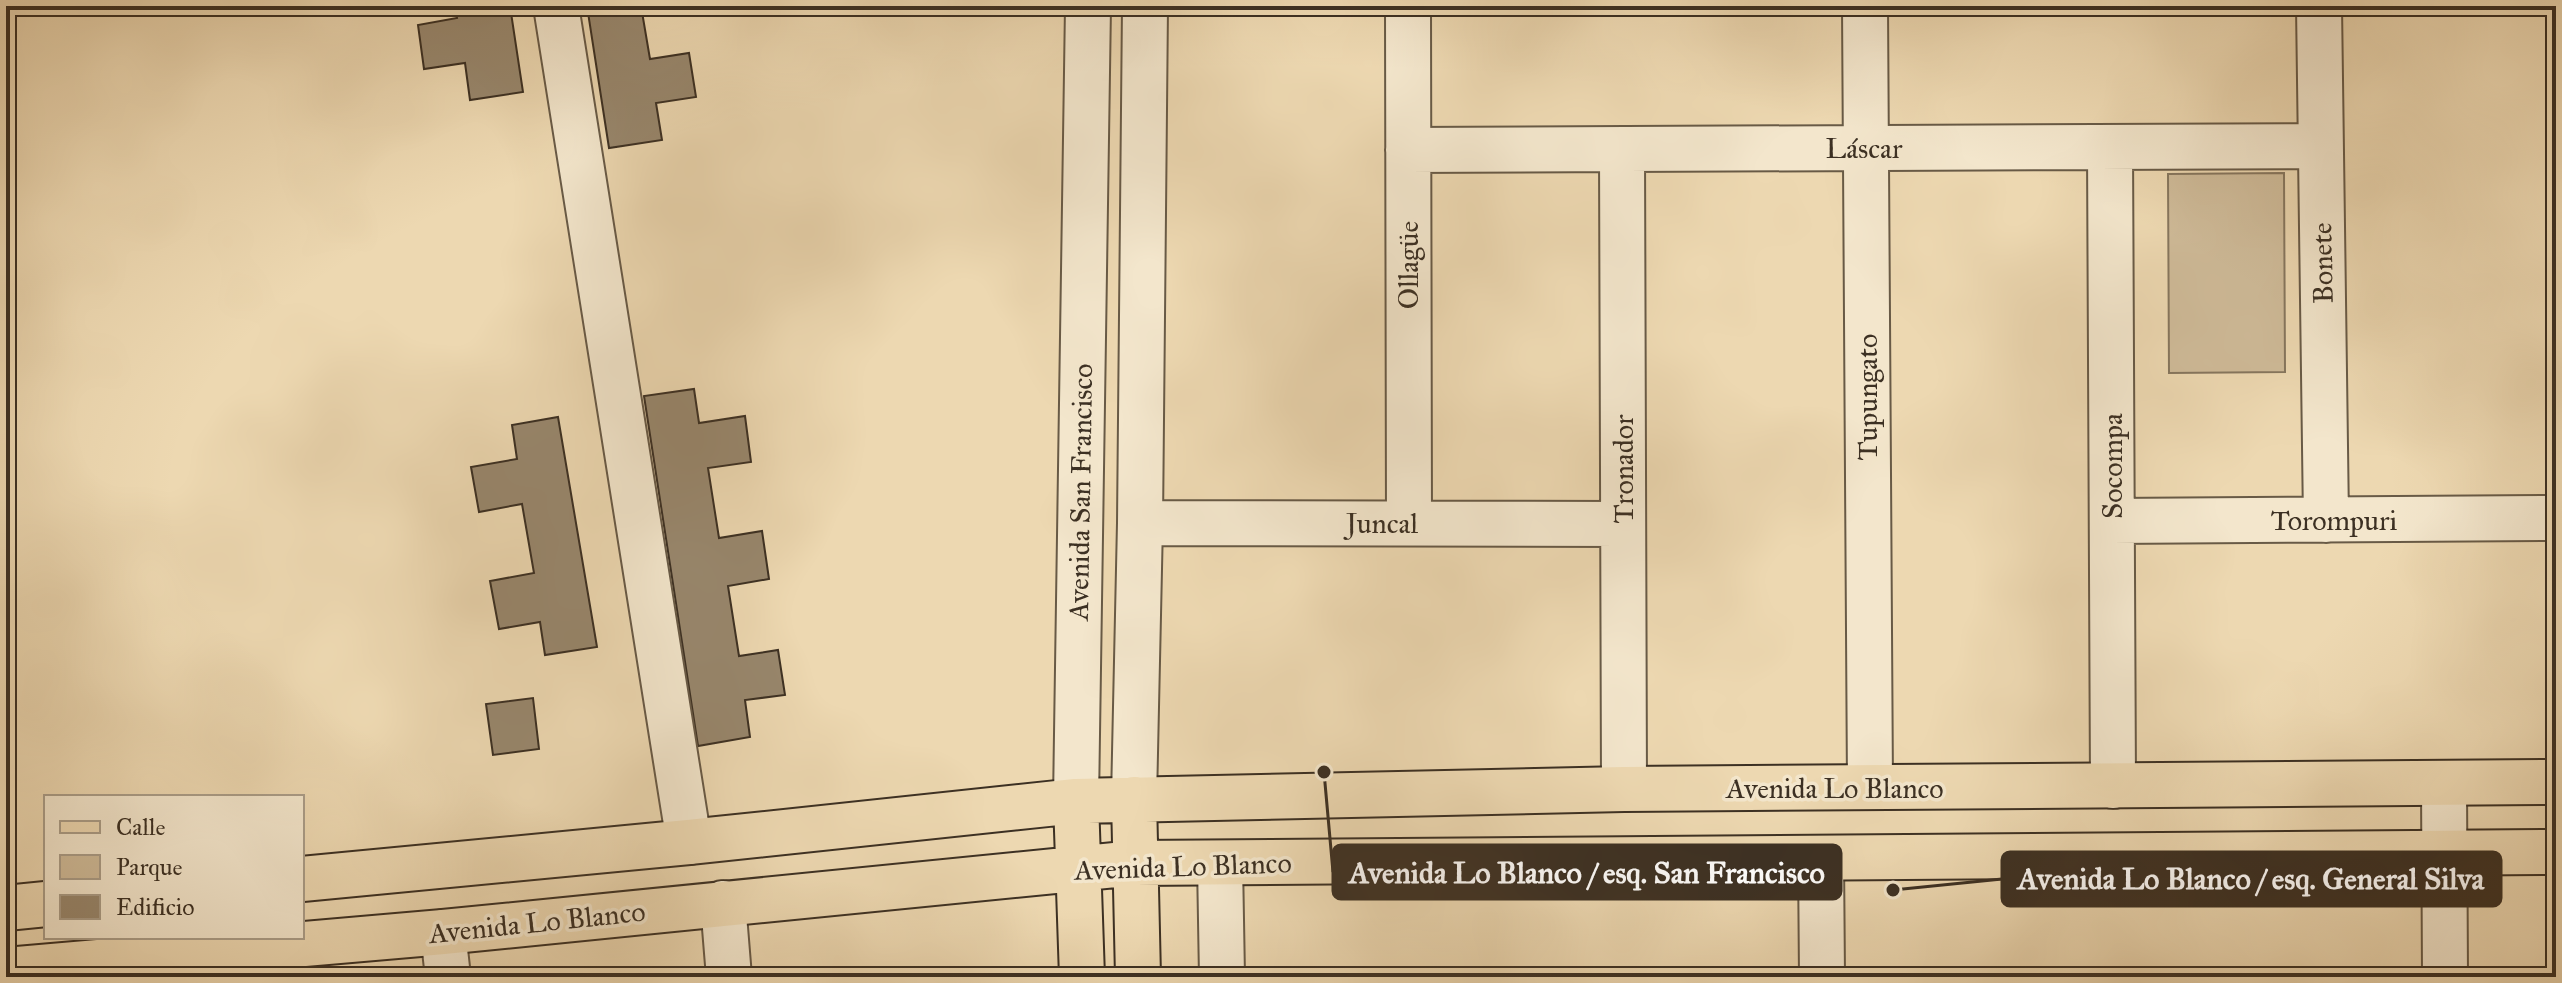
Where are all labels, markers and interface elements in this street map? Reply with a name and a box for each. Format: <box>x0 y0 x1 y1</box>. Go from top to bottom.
street label: Láscar <box>1826 131 1903 166</box>
street label: Ollagüe <box>1391 221 1426 309</box>
street label: Bonete <box>2304 222 2341 304</box>
street label: Tupungato <box>1850 334 1885 460</box>
street label: Avenida San Francisco <box>1061 363 1100 622</box>
street label: Socompa <box>2095 413 2130 519</box>
street label: Tronador <box>1606 414 1641 523</box>
street label: Torompuri <box>2271 503 2397 538</box>
street label: Juncal <box>1343 506 1418 541</box>
street label: Avenida Lo Blanco <box>1725 771 1944 806</box>
legend <box>44 795 304 939</box>
text: Calle <box>116 812 165 842</box>
street label: Avenida Lo Blanco <box>1073 845 1292 888</box>
callout: Avenida Lo Blanco / esq. San Francisco <box>1333 845 1841 899</box>
text: Parque <box>116 852 183 882</box>
callout: Avenida Lo Blanco / esq. General Silva <box>2002 852 2501 906</box>
text: Avenida Lo Blanco / esq. San Francisco <box>1347 855 1825 891</box>
text: Avenida Lo Blanco / esq. General Silva <box>2016 861 2485 897</box>
text: Edificio <box>116 892 195 922</box>
street label: Avenida Lo Blanco <box>426 894 647 951</box>

